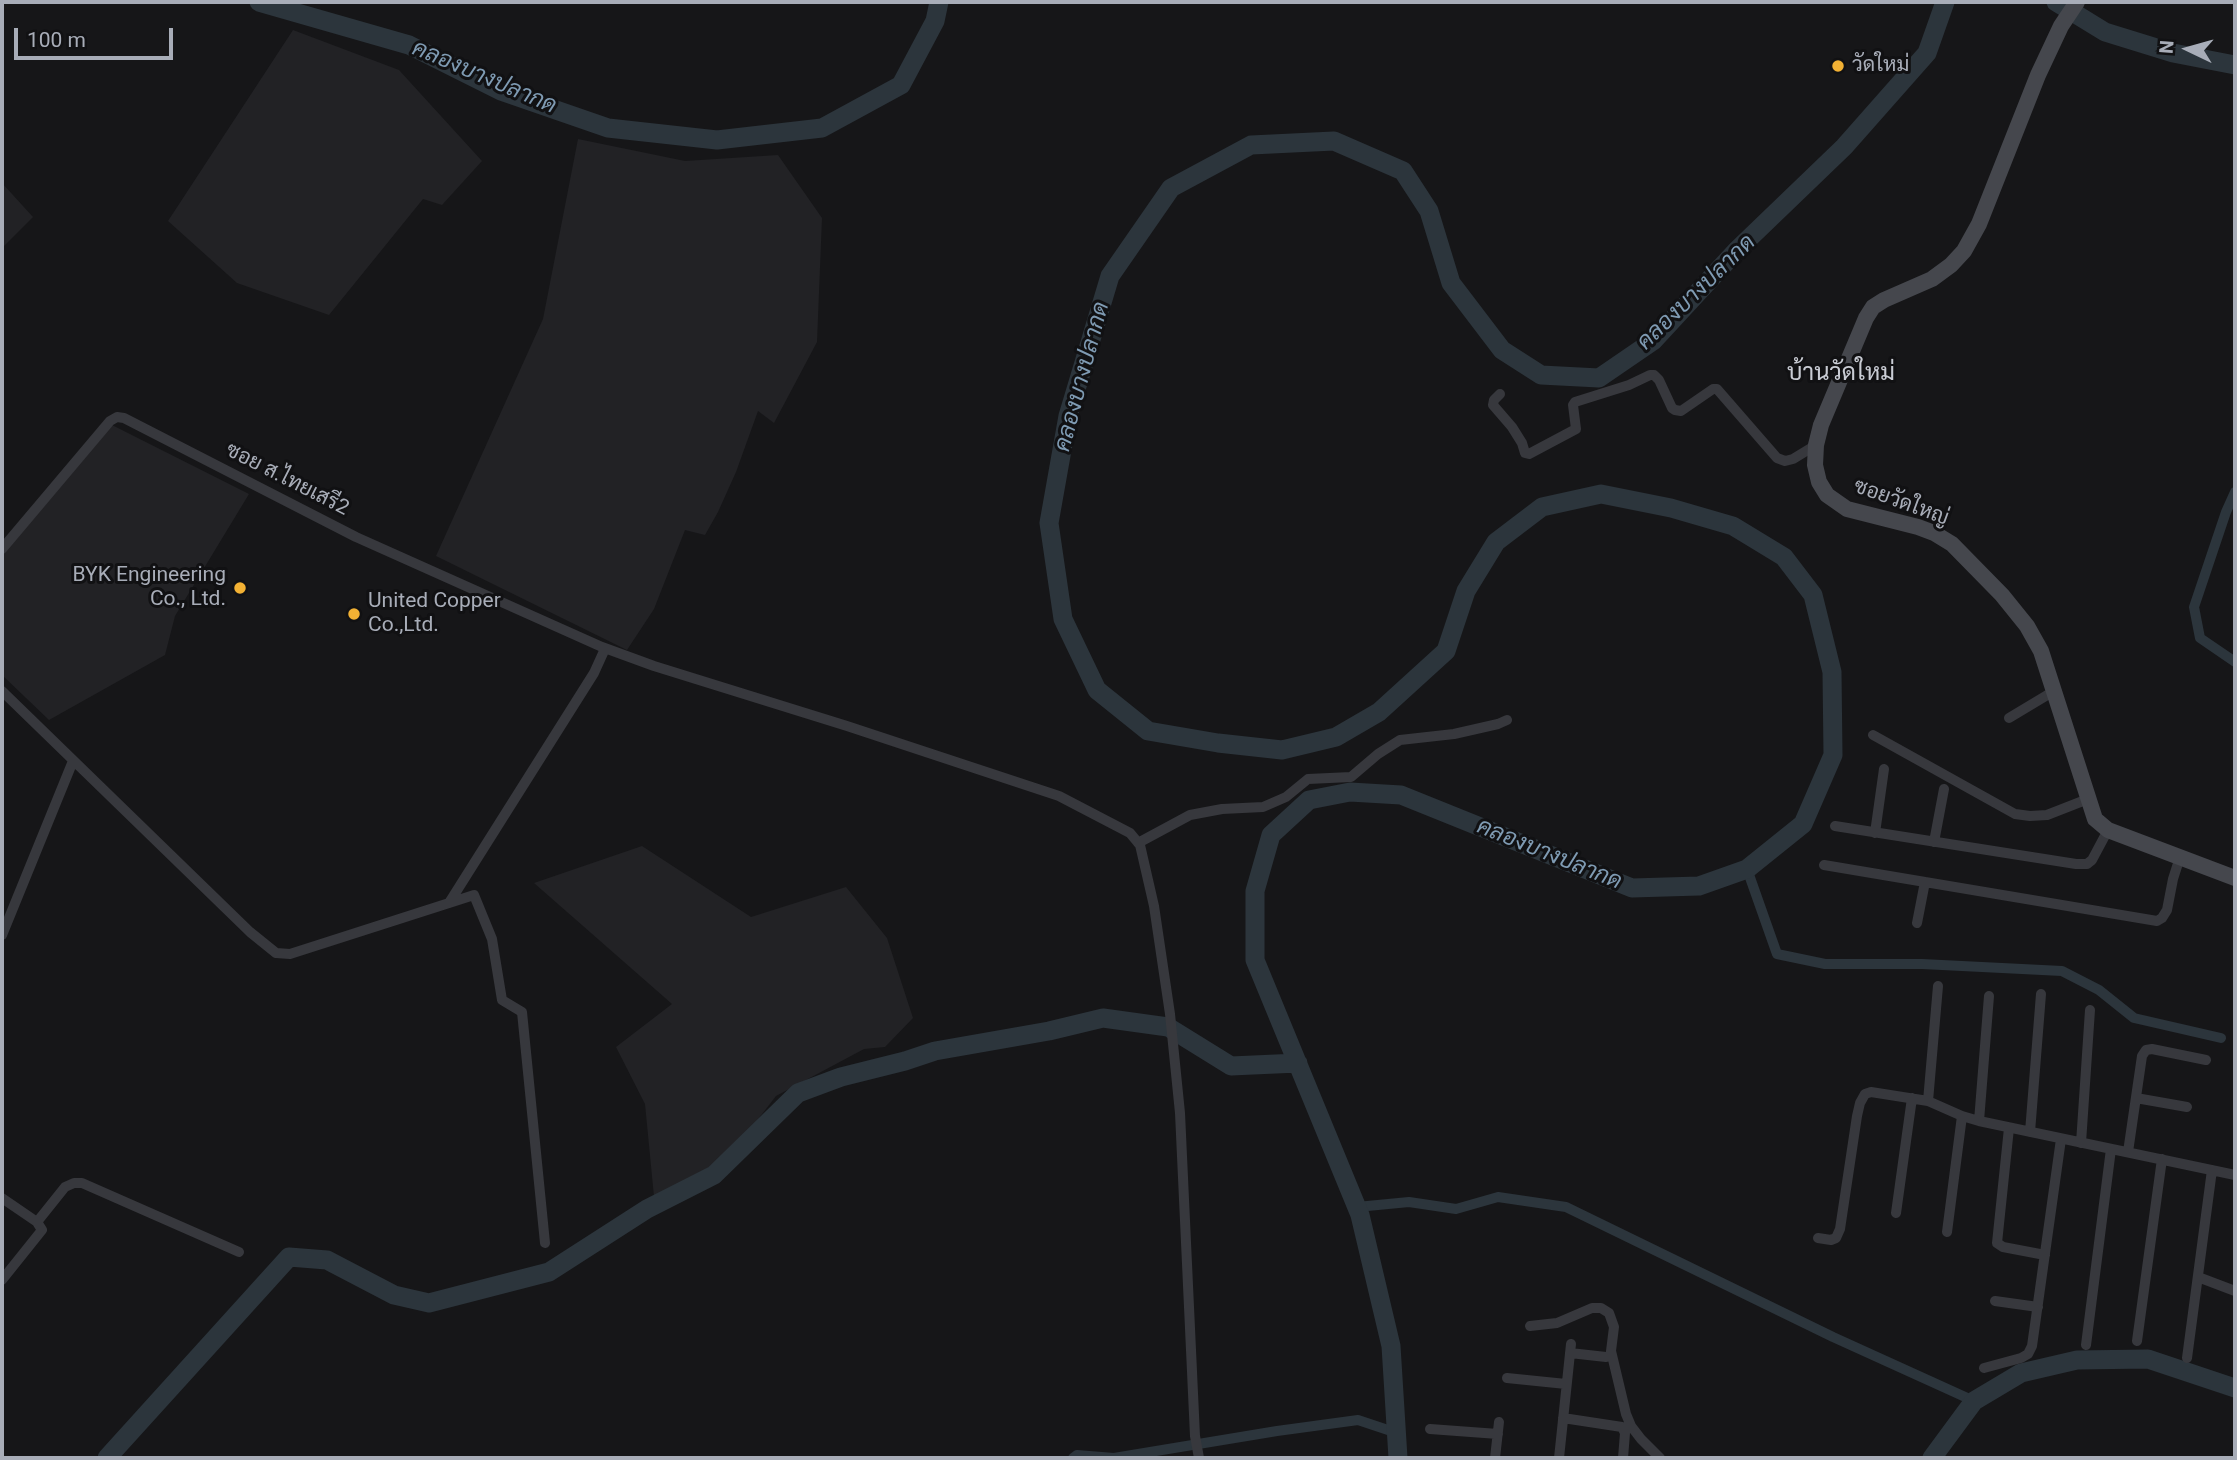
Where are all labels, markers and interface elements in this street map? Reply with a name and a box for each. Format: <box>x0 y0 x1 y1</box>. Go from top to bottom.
scale bar <box>18 14 177 58</box>
north arrow <box>2153 14 2223 84</box>
text: 100 m <box>27 28 86 52</box>
water label: คลองบางปลากด <box>408 35 560 121</box>
text: N <box>2155 39 2179 55</box>
place label: วัดใหม่ <box>1852 53 1909 79</box>
marker: วัดใหม่ <box>1830 58 1846 74</box>
water label: คลองบางปลากด <box>1632 230 1762 356</box>
water label: คลองบางปลากด <box>1050 299 1116 455</box>
district label: บ้านวัดใหม่ <box>1787 360 1895 388</box>
street label: ซอย ส.ไทยเสรี2 <box>221 438 353 522</box>
street label: ซอยวัดใหญ่ <box>1850 474 1952 532</box>
place label: BYK Engineering Co., Ltd. <box>73 563 226 613</box>
marker: BYK Engineering Co., Ltd. <box>232 580 248 596</box>
place label: United Copper Co.,Ltd. <box>368 589 501 639</box>
marker: United Copper Co.,Ltd. <box>346 606 362 622</box>
water label: คลองบางปลากด <box>1472 813 1626 897</box>

